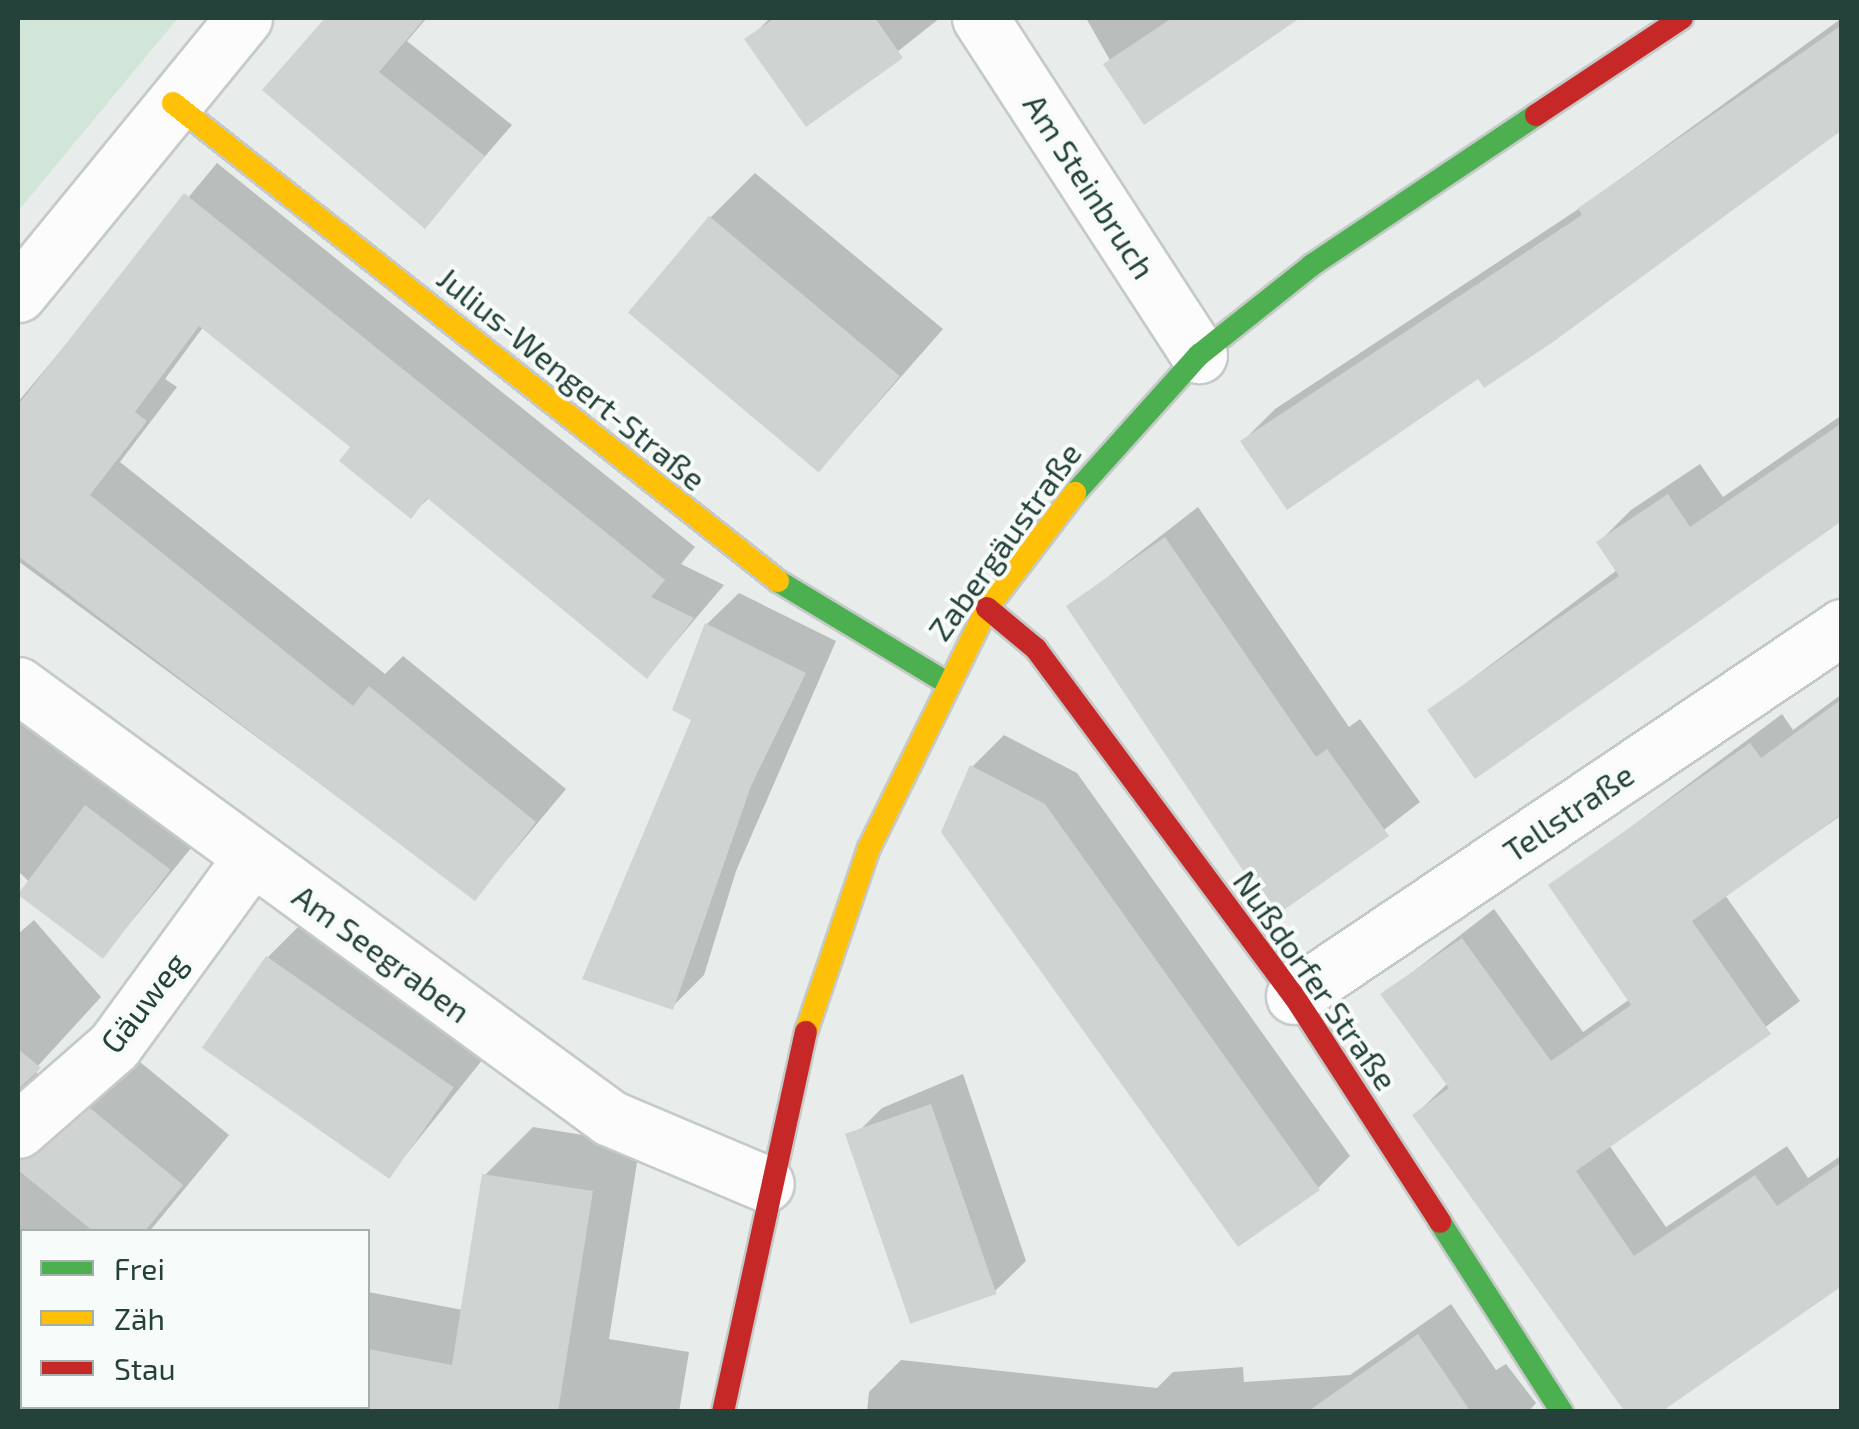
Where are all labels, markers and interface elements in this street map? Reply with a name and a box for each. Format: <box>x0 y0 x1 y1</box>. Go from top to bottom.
street label: Am Steinbruch <box>1016 87 1164 285</box>
street label: Julius-Wengert-Straße <box>430 258 714 498</box>
street label: Zabergäustraße <box>919 435 1089 647</box>
street label: Tellstraße <box>1496 754 1640 870</box>
street label: Nußdorfer Straße <box>1226 863 1406 1097</box>
street label: Am Seegraben <box>286 876 478 1030</box>
street label: Gäuweg <box>92 944 194 1060</box>
legend <box>20 1229 370 1409</box>
text: Frei <box>114 1250 165 1286</box>
text: Zäh <box>114 1300 165 1336</box>
text: Stau <box>114 1350 176 1386</box>

